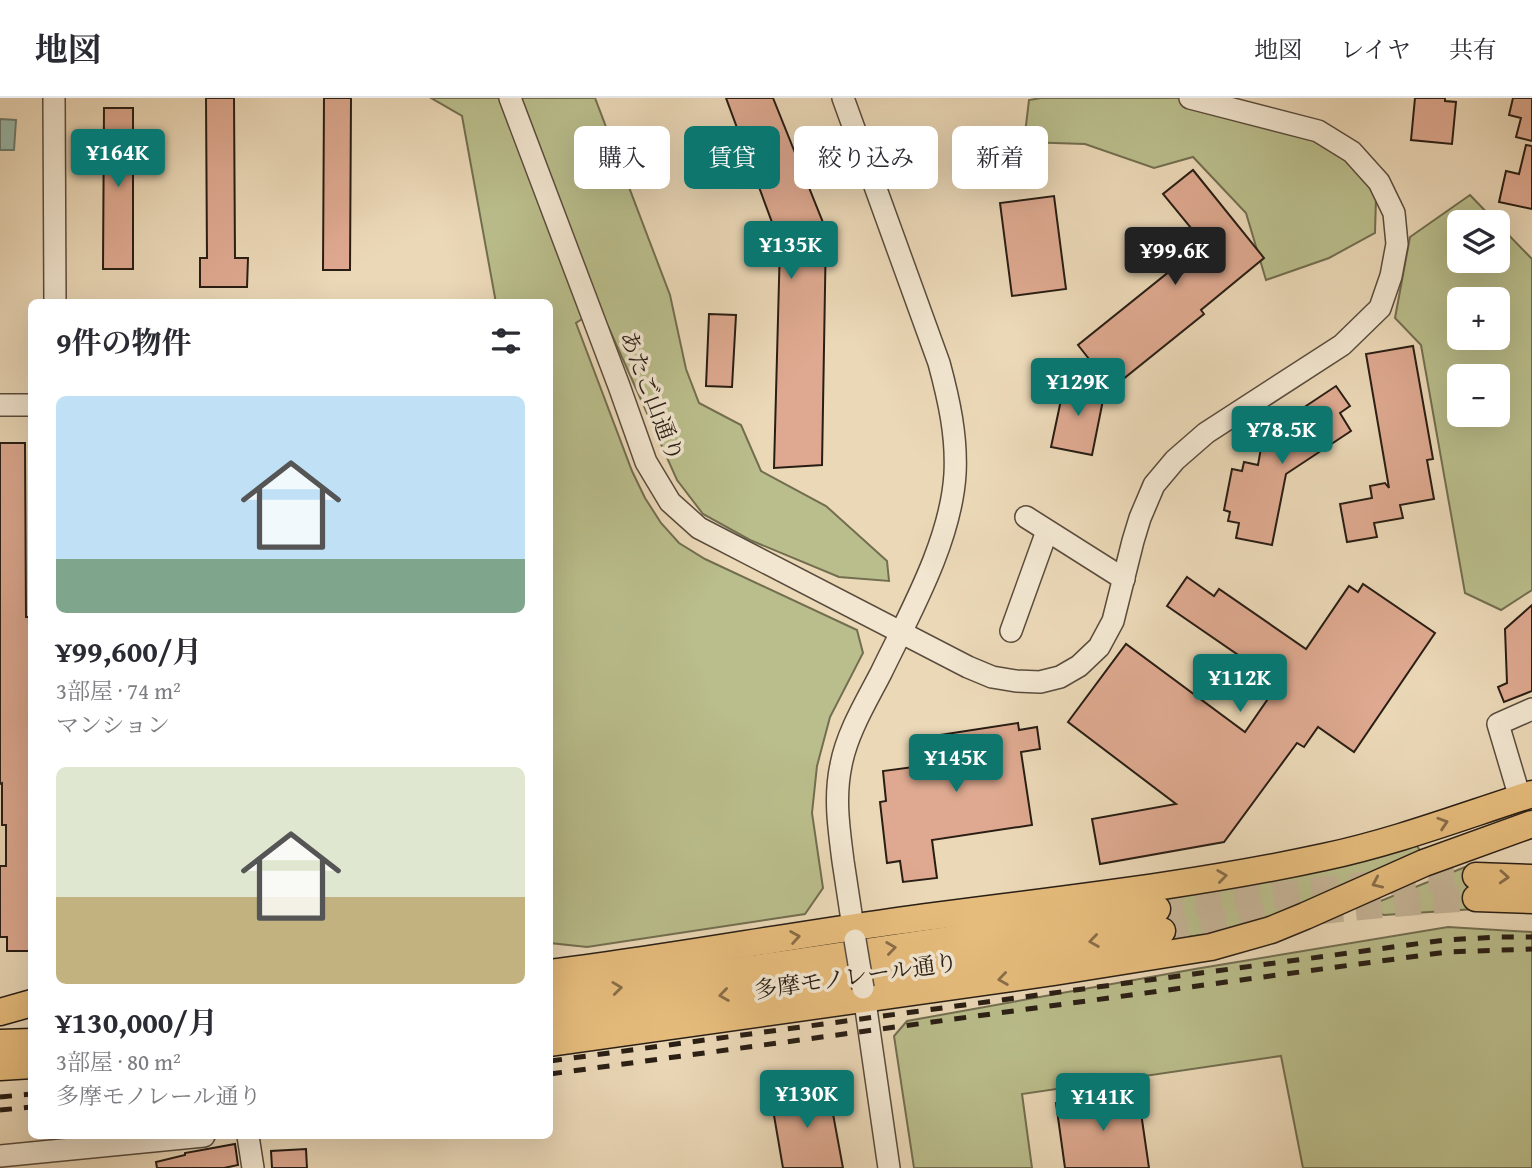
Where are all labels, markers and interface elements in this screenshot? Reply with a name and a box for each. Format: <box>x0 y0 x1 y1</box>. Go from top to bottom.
text: 地図 <box>35 25 101 73</box>
text: 地図 <box>1254 32 1302 67</box>
text: レイヤ <box>1340 32 1411 67</box>
text: 共有 <box>1449 32 1497 67</box>
chip: 購入 <box>574 126 670 189</box>
chip: 賃貸 <box>684 126 780 189</box>
chip: 絞り込み <box>794 126 938 189</box>
chip: 新着 <box>952 126 1048 189</box>
pin: ¥164K <box>69 130 167 189</box>
text: ¥164K <box>87 135 149 168</box>
map controls <box>1447 210 1510 427</box>
button: layers <box>1447 210 1510 273</box>
pin: ¥135K <box>742 222 840 281</box>
text: ¥135K <box>760 227 822 260</box>
pin: ¥99.6K <box>1118 228 1232 287</box>
text: ¥99.6K <box>1141 233 1209 266</box>
button: + <box>1447 287 1510 350</box>
text: 9件の物件 <box>56 320 192 364</box>
icon: filters <box>487 322 525 360</box>
street label: あたご山通り <box>612 325 693 466</box>
pin: ¥129K <box>1029 358 1127 418</box>
text: ¥129K <box>1047 364 1109 397</box>
button: − <box>1447 364 1510 427</box>
pin: ¥78.5K <box>1225 406 1339 466</box>
text: ¥78.5K <box>1248 412 1316 445</box>
icon: home <box>228 442 354 568</box>
text: ¥99,600/月 <box>56 629 202 673</box>
pin: ¥112K <box>1191 654 1289 714</box>
text: ¥112K <box>1209 660 1271 693</box>
text: 3部屋 · 74 m² <box>56 674 181 707</box>
text: マンション <box>56 708 170 741</box>
pin: ¥145K <box>907 734 1005 794</box>
text: ¥145K <box>925 740 987 773</box>
icon: home <box>228 813 354 939</box>
one-way arrow <box>1436 817 1449 831</box>
one-way arrow <box>1216 869 1228 884</box>
one-way arrow <box>1499 869 1510 884</box>
one-way arrow <box>1372 875 1384 889</box>
one-way arrow <box>789 930 801 945</box>
one-way arrow <box>1088 933 1100 948</box>
one-way arrow <box>885 941 897 956</box>
street label: 多摩モノレール通り <box>752 945 960 1006</box>
one-way arrow <box>997 971 1009 986</box>
one-way arrow <box>611 981 623 996</box>
one-way arrow <box>718 987 729 1002</box>
text: ¥130,000/月 <box>56 1000 218 1044</box>
text: 3部屋 · 80 m² <box>56 1045 181 1078</box>
pin: ¥130K <box>758 1070 856 1130</box>
pin: ¥141K <box>1054 1074 1152 1133</box>
text: ¥130K <box>776 1076 838 1109</box>
text: 多摩モノレール通り <box>56 1079 261 1112</box>
text: ¥141K <box>1072 1079 1134 1112</box>

